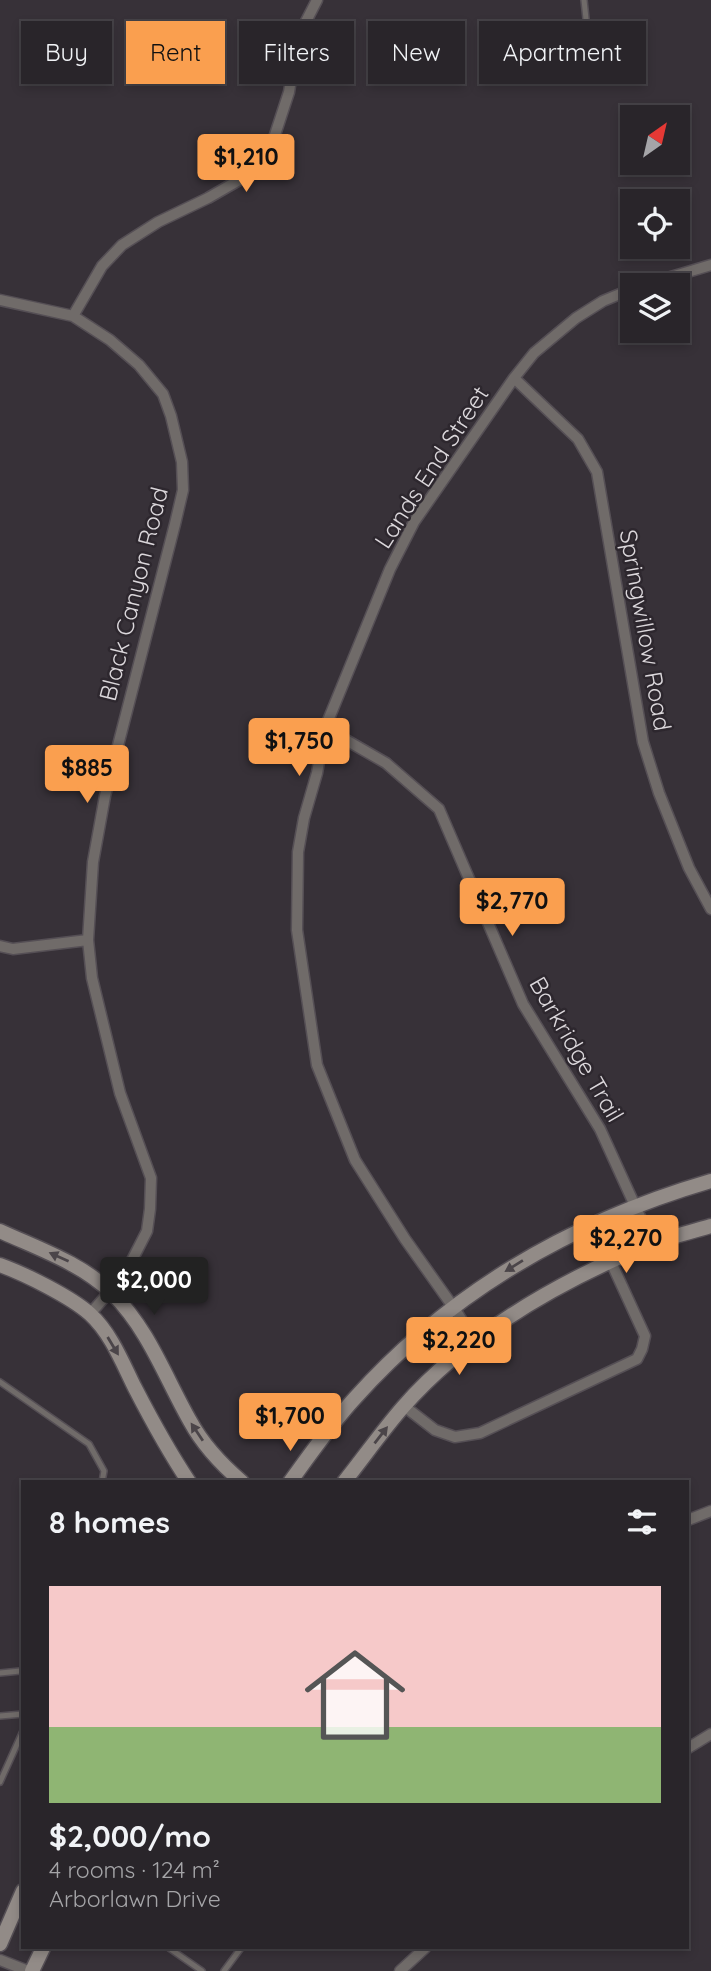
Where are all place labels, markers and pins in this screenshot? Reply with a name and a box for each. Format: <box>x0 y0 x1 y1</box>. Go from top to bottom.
pin: $1,210 <box>189 134 303 194</box>
pin: $1,750 <box>242 718 356 778</box>
pin: $885 <box>46 746 128 805</box>
pin: $2,770 <box>455 878 569 938</box>
pin: $2,270 <box>569 1216 683 1275</box>
pin: $2,000 <box>97 1258 211 1317</box>
pin: $2,220 <box>402 1318 516 1377</box>
pin: $1,700 <box>233 1394 347 1453</box>

